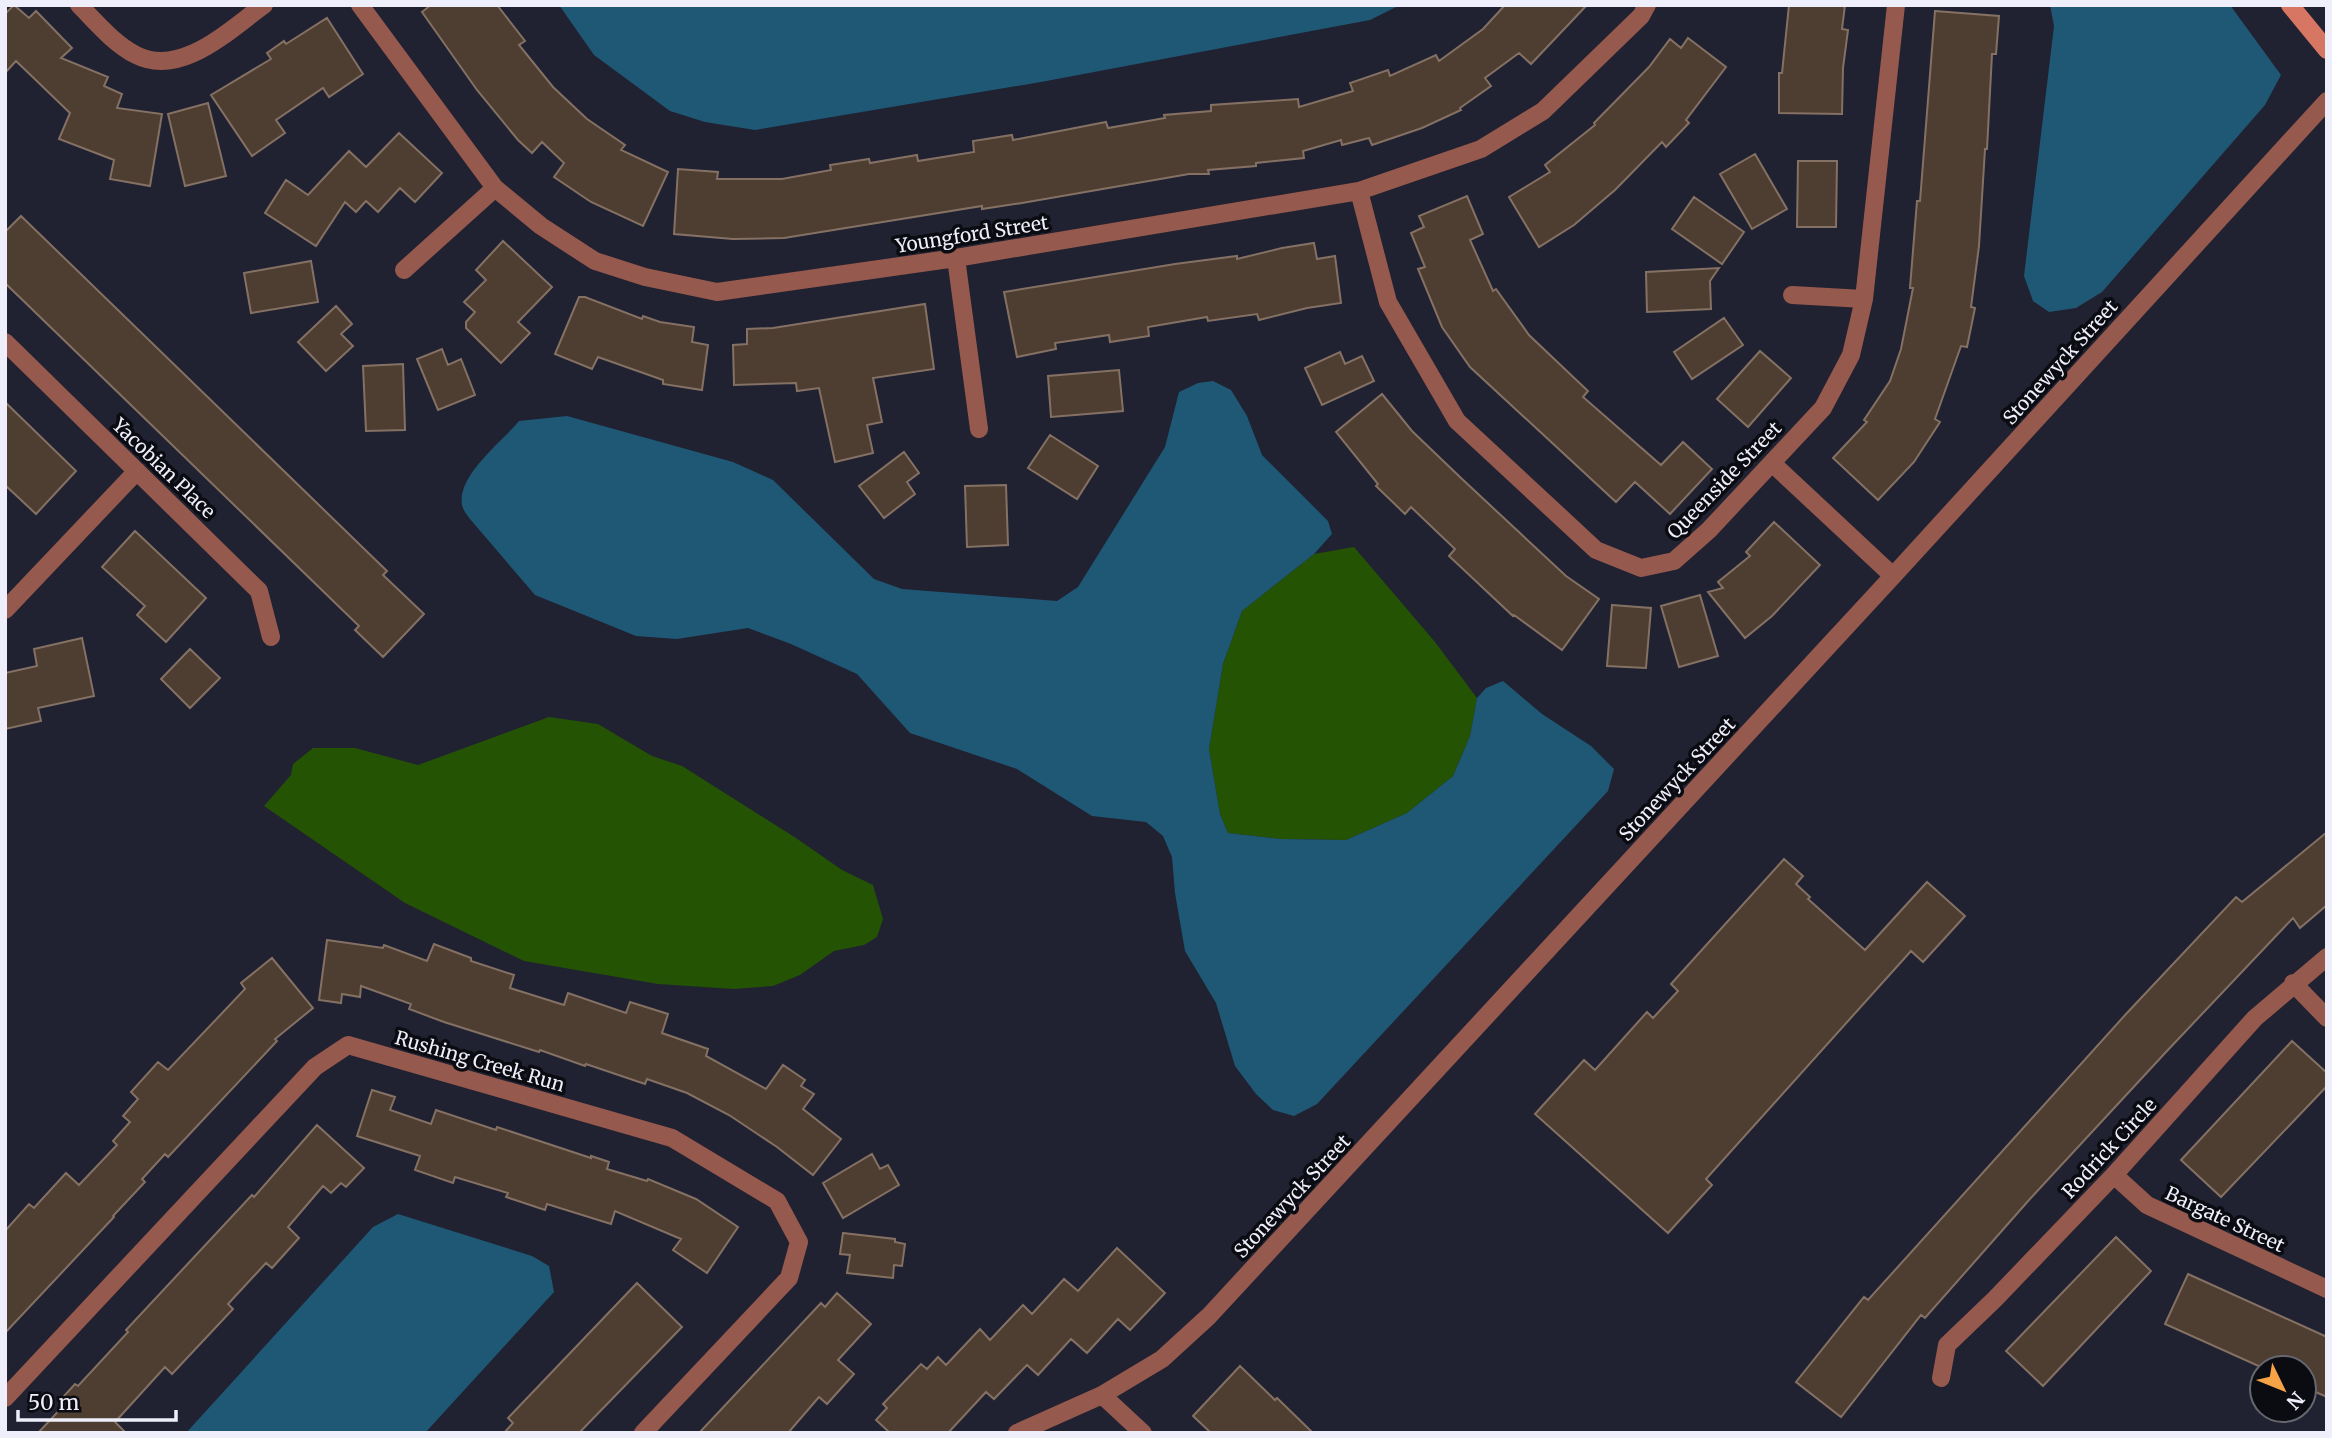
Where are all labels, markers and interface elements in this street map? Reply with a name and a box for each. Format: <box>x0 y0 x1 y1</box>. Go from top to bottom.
street label: Youngford Street <box>893 210 1050 258</box>
street label: Stonewyck Street <box>1998 294 2123 429</box>
street label: Yacobian Place <box>107 412 221 523</box>
street label: Queenside Street <box>1662 416 1787 544</box>
street label: Stonewyck Street <box>1614 712 1741 846</box>
street label: Rushing Creek Run <box>392 1025 568 1097</box>
street label: Rodrick Circle <box>2056 1093 2162 1203</box>
street label: Stonewyck Street <box>1229 1129 1356 1263</box>
street label: Bargate Street <box>2162 1181 2289 1257</box>
north arrow <box>2248 1354 2318 1424</box>
scale bar <box>18 1378 175 1422</box>
text: N <box>2282 1387 2309 1414</box>
text: 50 m <box>28 1389 79 1416</box>

